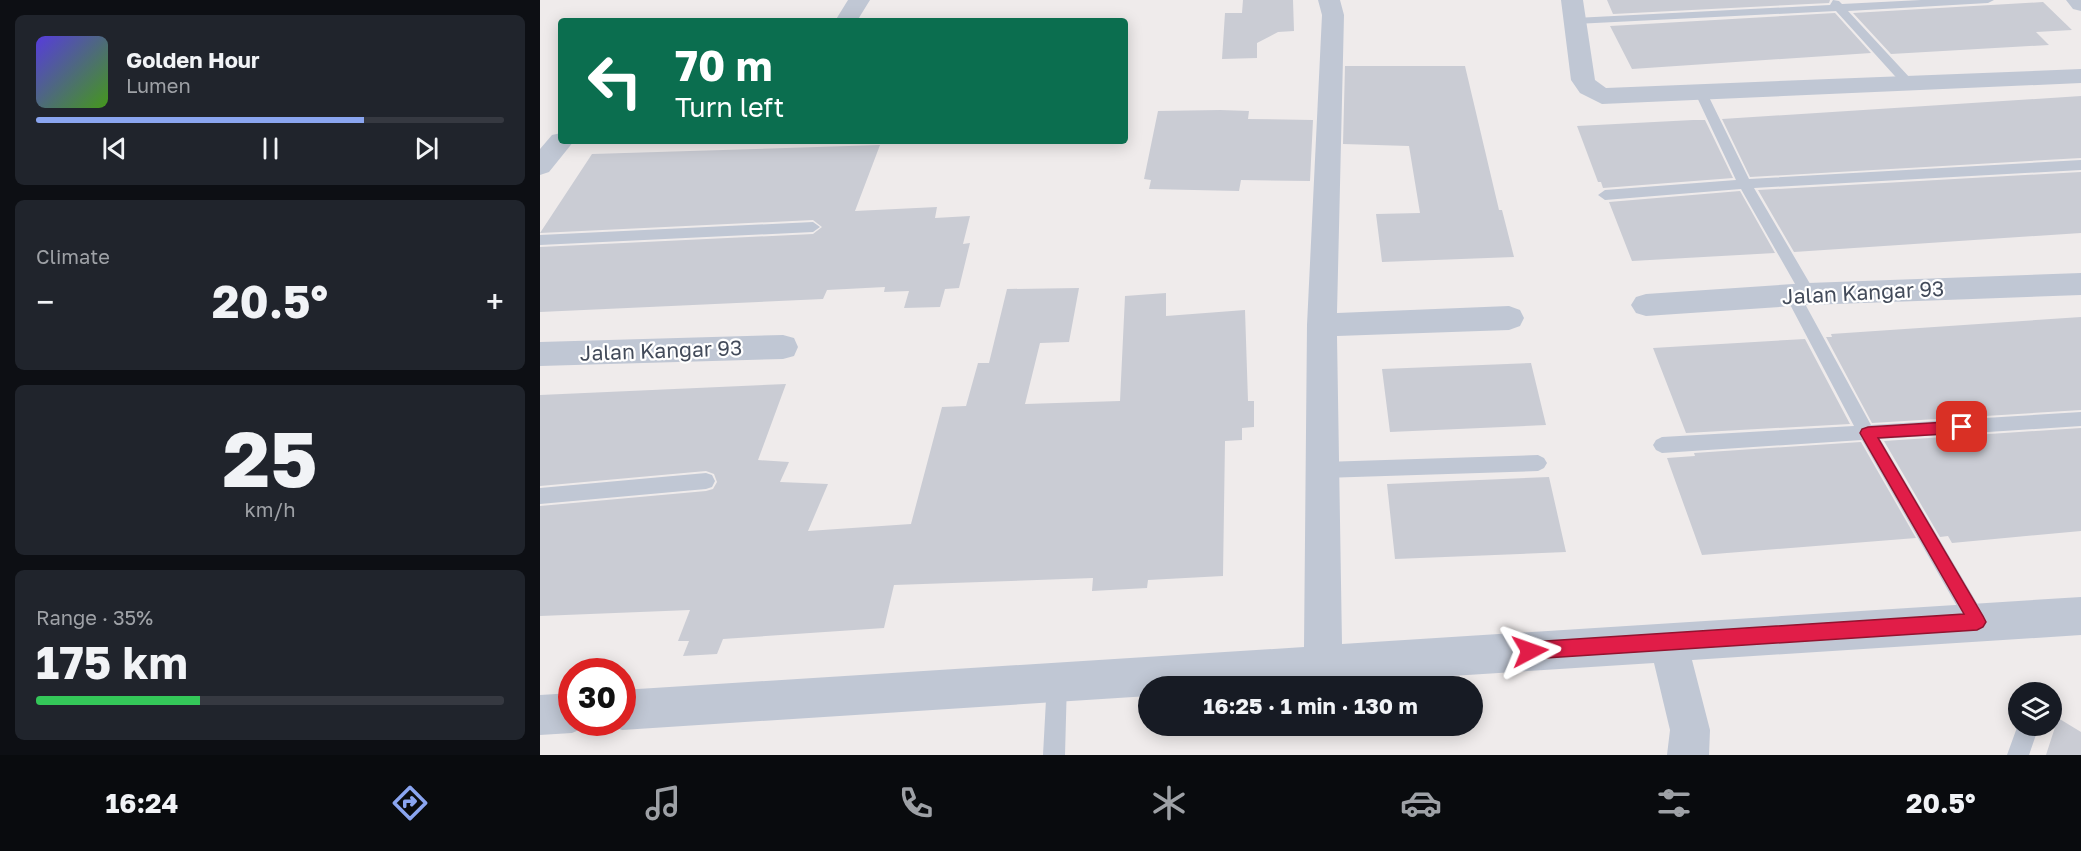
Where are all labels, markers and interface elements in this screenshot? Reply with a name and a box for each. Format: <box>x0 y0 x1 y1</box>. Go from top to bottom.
text: 70 m <box>675 40 772 90</box>
icon: left <box>576 42 654 120</box>
text: Golden Hour <box>126 46 260 73</box>
text: Lumen <box>126 73 191 97</box>
text: Turn left <box>675 91 784 123</box>
icon: previous <box>98 132 131 165</box>
icon: pause <box>254 132 287 165</box>
icon: next <box>410 132 443 165</box>
text: Climate <box>36 244 110 268</box>
text: 20.5° <box>212 274 328 328</box>
street label: Jalan Kangar 93 <box>1781 275 1945 309</box>
text: − <box>36 282 54 321</box>
text: + <box>486 282 504 321</box>
street label: Jalan Kangar 93 <box>579 334 743 366</box>
pin <box>1936 401 1987 452</box>
icon: arrive <box>1945 410 1978 443</box>
text: 25 <box>222 411 318 504</box>
text: km/h <box>245 497 295 521</box>
text: Range · 35% <box>36 605 153 629</box>
position arrow <box>1498 619 1562 683</box>
text: 175 km <box>36 635 188 689</box>
speed limit sign: 30 <box>558 658 636 736</box>
map controls <box>2008 682 2062 736</box>
button: layers <box>2008 682 2062 736</box>
text: 16:25 · 1 min · 130 m <box>1203 692 1418 719</box>
icon: directions <box>389 782 431 824</box>
icon: music <box>642 782 684 824</box>
icon: phone <box>895 782 937 824</box>
icon: climate <box>1148 782 1190 824</box>
icon: car <box>1400 782 1442 824</box>
icon: filters <box>1653 782 1695 824</box>
text: 16:24 <box>105 787 178 819</box>
text: 20.5° <box>1906 787 1976 819</box>

